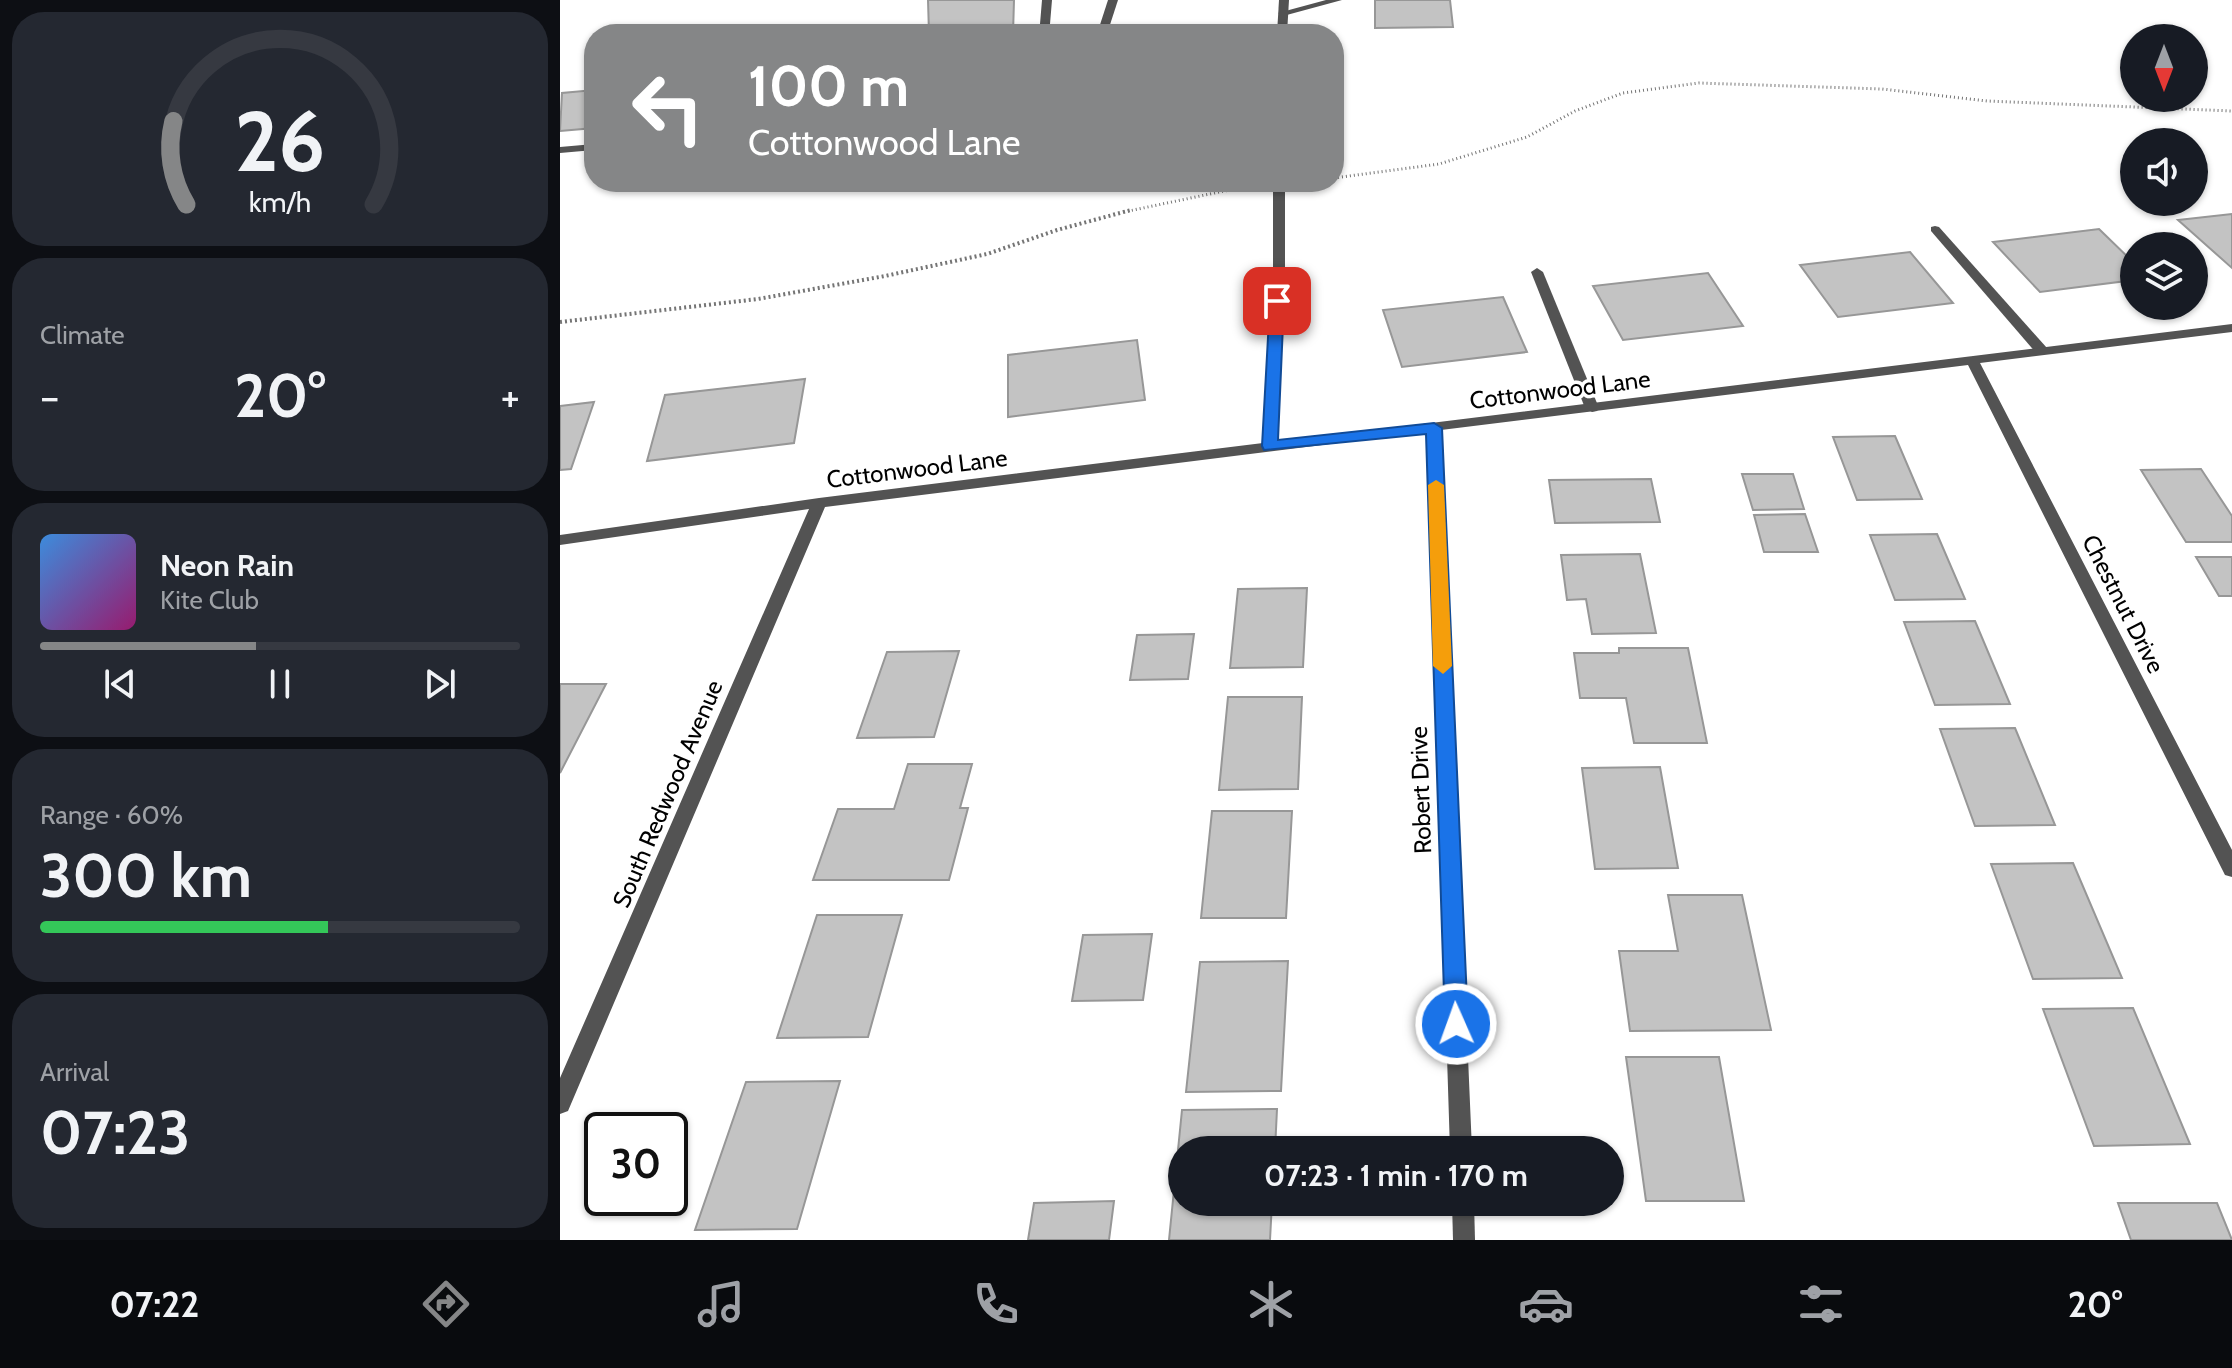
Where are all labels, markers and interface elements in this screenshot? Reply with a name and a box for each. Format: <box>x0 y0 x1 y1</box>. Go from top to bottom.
north arrow <box>2120 24 2208 112</box>
map controls <box>2120 24 2208 320</box>
text: 100 m <box>748 52 909 120</box>
icon: left <box>616 56 720 160</box>
text: 26 <box>235 90 325 191</box>
text: Cottonwood Lane <box>748 120 1020 164</box>
button: sound <box>2120 128 2208 216</box>
text: km/h <box>249 184 311 219</box>
button: layers <box>2120 232 2208 320</box>
pin <box>1243 267 1311 335</box>
icon: arrive <box>1255 279 1299 323</box>
text: Climate <box>40 319 125 351</box>
text: 20° <box>234 359 326 432</box>
street label: Cottonwood Lane <box>1468 364 1652 415</box>
text: − <box>40 370 59 423</box>
text: + <box>501 370 520 423</box>
street label: Cottonwood Lane <box>825 443 1009 494</box>
street label: Chestnut Drive <box>2076 530 2171 678</box>
text: Neon Rain <box>160 547 294 584</box>
text: Kite Club <box>160 584 259 616</box>
icon: previous <box>98 662 142 706</box>
icon: pause <box>258 662 302 706</box>
icon: next <box>418 662 462 706</box>
street label: South Redwood Avenue <box>606 676 729 912</box>
street label: Robert Drive <box>1404 726 1437 854</box>
text: Range · 60% <box>40 799 183 831</box>
text: 300 km <box>40 839 252 912</box>
position arrow <box>1414 982 1498 1066</box>
text: Arrival <box>40 1056 109 1088</box>
text: 07:23 <box>40 1096 190 1169</box>
speed limit sign: 30 <box>584 1112 688 1216</box>
text: 07:23 · 1 min · 170 m <box>1264 1157 1528 1194</box>
icon: directions <box>418 1276 474 1332</box>
icon: music <box>693 1276 749 1332</box>
icon: phone <box>968 1276 1024 1332</box>
icon: climate <box>1243 1276 1299 1332</box>
icon: car <box>1518 1276 1574 1332</box>
icon: filters <box>1793 1276 1849 1332</box>
text: 07:22 <box>109 1282 199 1326</box>
text: 20° <box>2068 1282 2123 1326</box>

